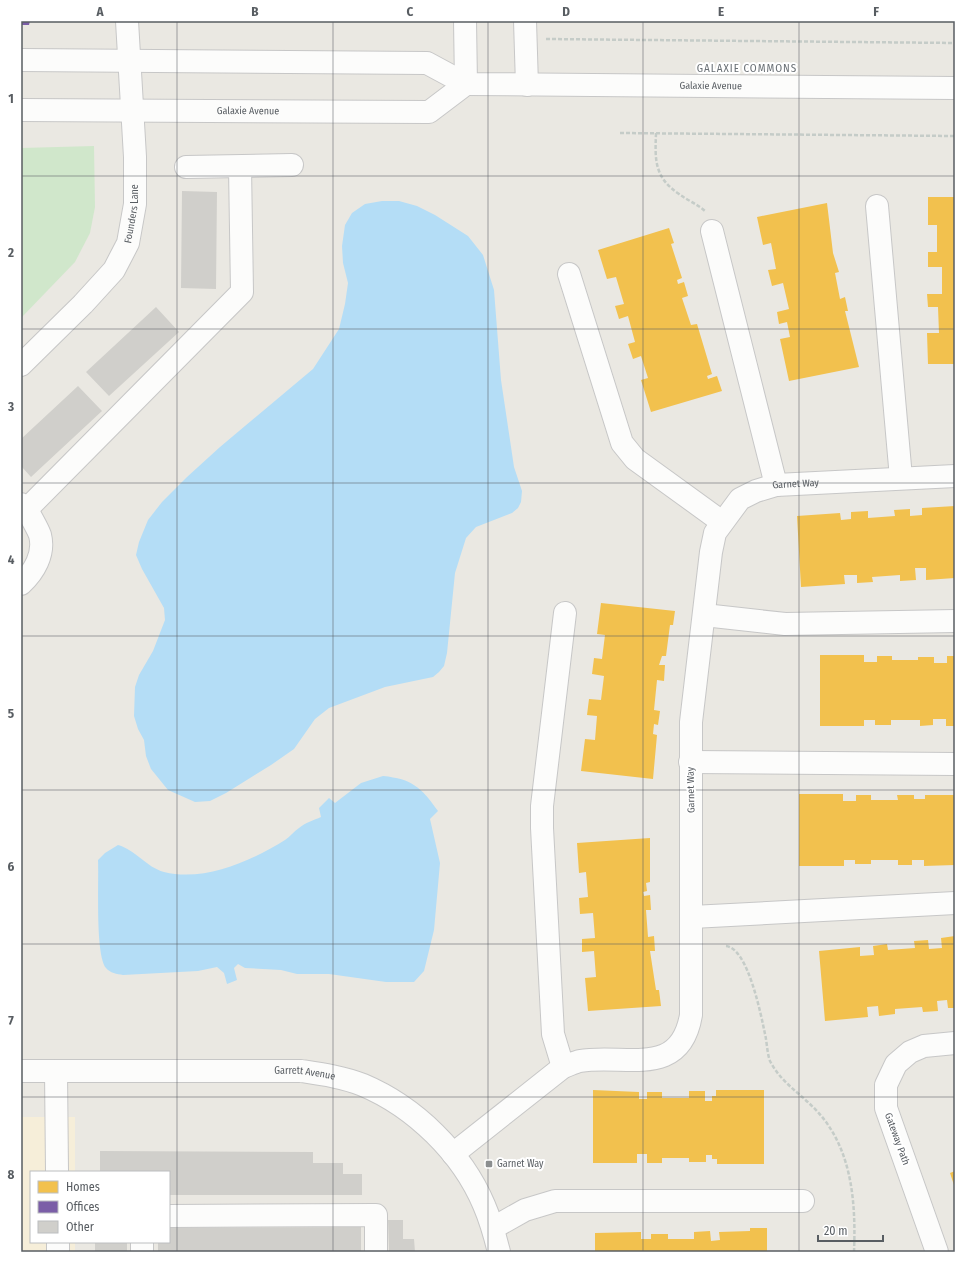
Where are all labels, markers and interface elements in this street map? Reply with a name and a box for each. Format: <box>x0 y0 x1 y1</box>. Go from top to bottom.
text: A <box>95 4 104 19</box>
text: B <box>251 4 259 19</box>
text: C <box>407 4 414 19</box>
text: D <box>562 4 570 19</box>
text: E <box>718 4 724 19</box>
text: F <box>873 4 879 19</box>
district label: GALAXIE COMMONS <box>697 62 797 75</box>
street label: Galaxie Avenue <box>679 80 742 92</box>
text: 1 <box>8 91 14 106</box>
street label: Galaxie Avenue <box>217 105 279 117</box>
street label: Founders Lane <box>122 184 141 244</box>
text: 2 <box>7 245 14 260</box>
text: 3 <box>7 399 14 414</box>
street label: Garnet Way <box>771 477 820 492</box>
text: 4 <box>8 552 15 567</box>
text: 5 <box>8 706 14 721</box>
street label: Garnet Way <box>685 766 697 813</box>
text: 6 <box>8 859 15 874</box>
text: 7 <box>8 1013 14 1028</box>
street label: Garrett Avenue <box>274 1065 336 1083</box>
street label: Gateway Path <box>882 1111 912 1167</box>
place label: Garnet Way <box>497 1158 544 1170</box>
marker: Garnet Way <box>484 1159 494 1169</box>
text: 8 <box>8 1167 15 1182</box>
legend <box>30 1171 170 1243</box>
text: Homes <box>66 1180 100 1194</box>
text: Offices <box>66 1200 99 1214</box>
scale bar <box>818 1217 883 1243</box>
text: Other <box>66 1220 95 1234</box>
text: 20 m <box>824 1224 848 1238</box>

